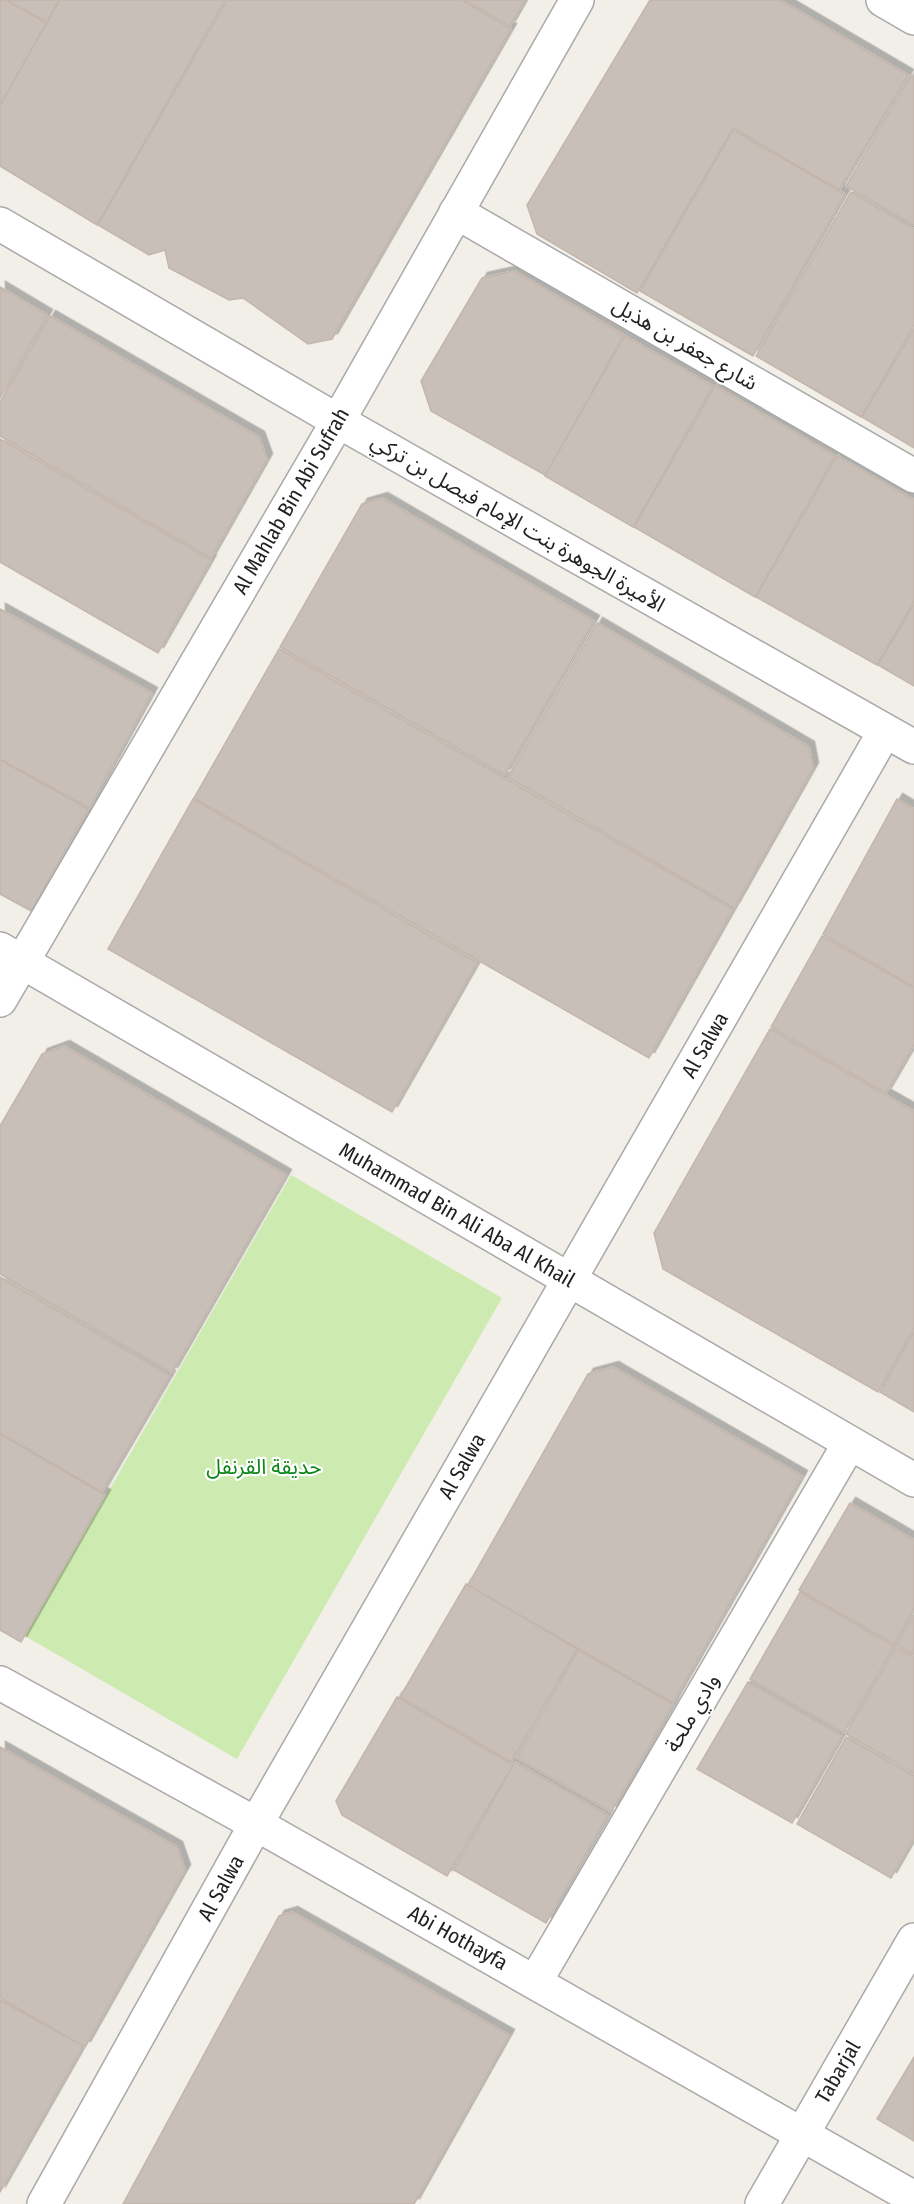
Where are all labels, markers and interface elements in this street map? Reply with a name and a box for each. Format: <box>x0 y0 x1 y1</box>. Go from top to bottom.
street label: شارع جعفر بن هذيل <box>607 292 762 398</box>
street label: Al Mahlab Bin Abi Sufrah <box>227 403 355 599</box>
street label: الأميرة الجوهرة بنت الإمام فيصل بن تركي <box>365 428 670 621</box>
street label: Al Salwa <box>676 1008 734 1082</box>
street label: Muhammad Bin Ali Aba Al Khail <box>335 1137 580 1293</box>
street label: Al Salwa <box>433 1429 491 1503</box>
park label: حديقة القرنفل <box>206 1454 322 1480</box>
street label: وادي ملحة <box>659 1669 727 1758</box>
street label: Al Salwa <box>192 1850 250 1926</box>
street label: Abi Hothayfa <box>404 1900 512 1976</box>
street label: Tabarjal <box>810 2036 867 2108</box>

